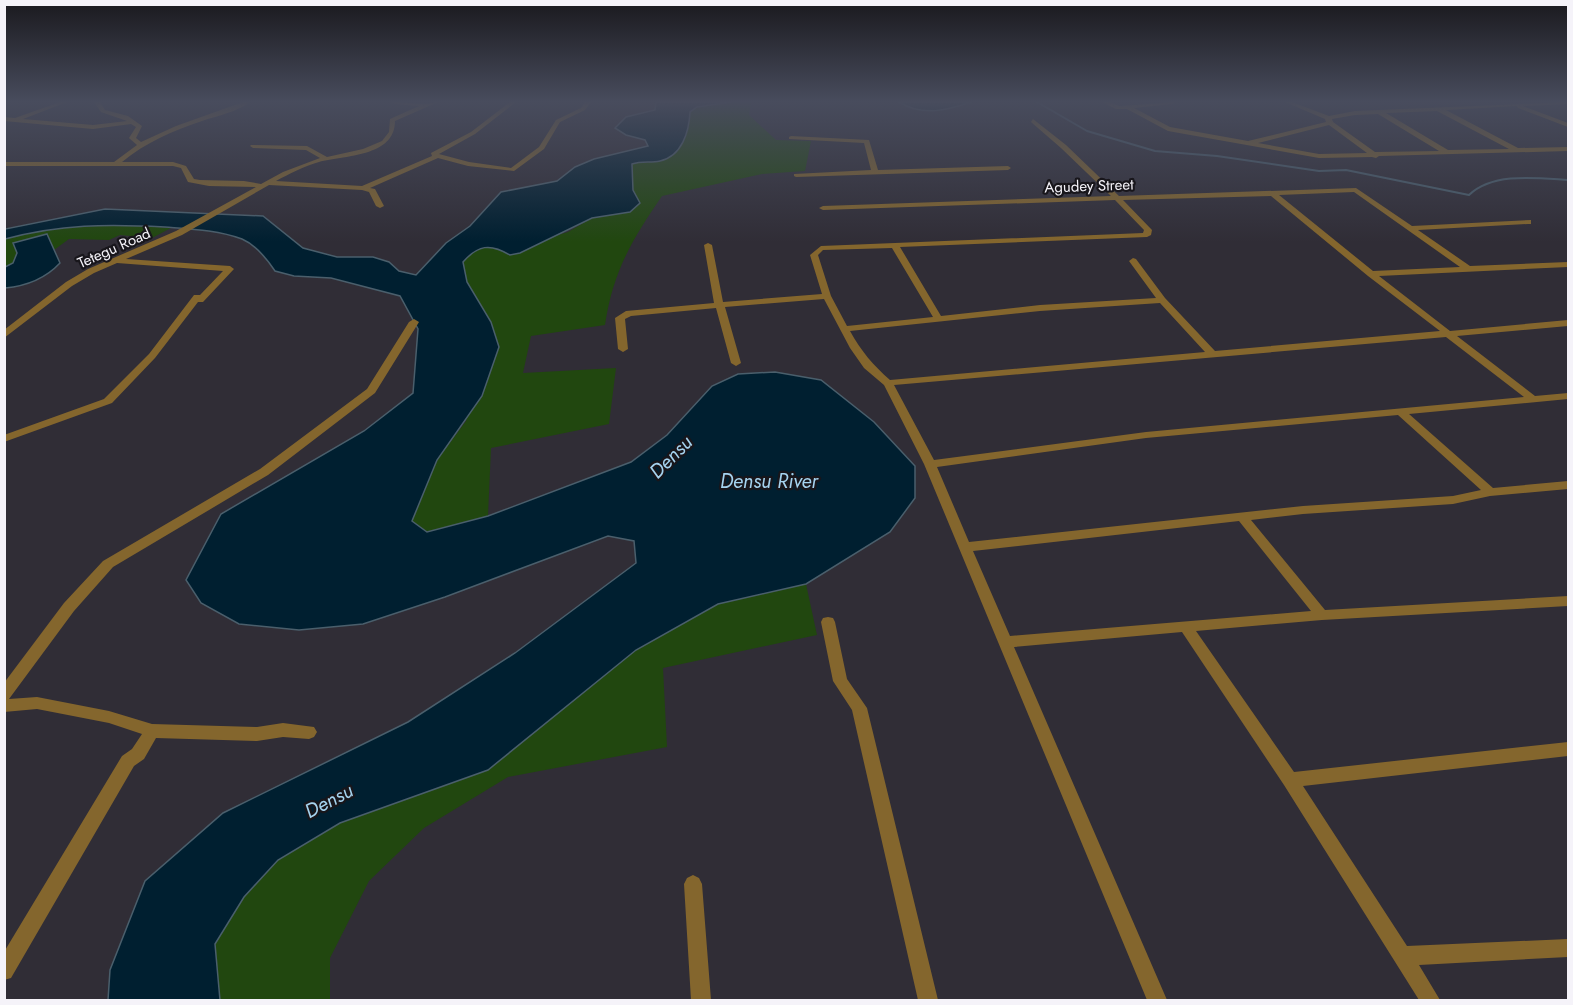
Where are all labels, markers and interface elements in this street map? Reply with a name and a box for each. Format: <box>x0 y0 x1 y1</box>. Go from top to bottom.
street label: Agudey Street <box>1044 173 1134 199</box>
street label: Tetegu Road <box>74 222 154 274</box>
water label: Densu <box>643 429 699 485</box>
water label: Densu River <box>720 467 819 496</box>
water label: Densu <box>300 776 358 826</box>

